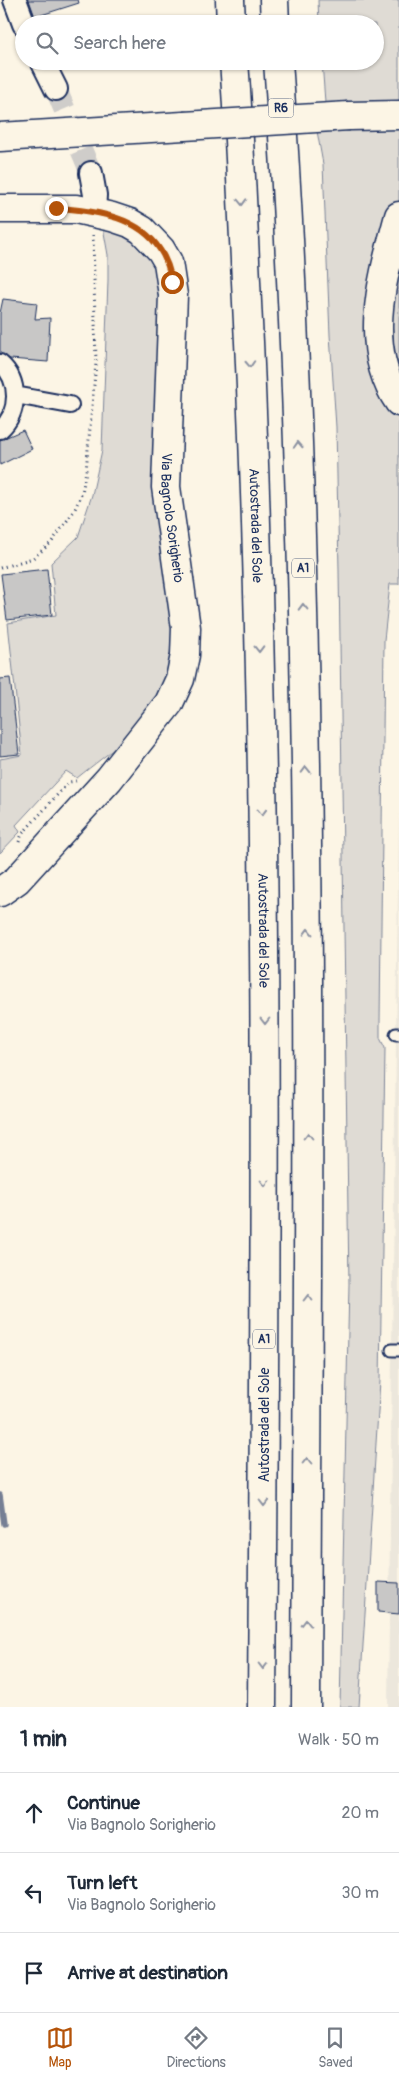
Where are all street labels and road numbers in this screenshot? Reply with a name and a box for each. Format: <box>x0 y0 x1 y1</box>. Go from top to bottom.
road number: R6 <box>268 99 294 118</box>
street label: Via Bagnolo Sorigherio <box>157 453 188 584</box>
street label: Autostrada del Sole <box>245 468 266 583</box>
road number: A1 <box>292 558 314 578</box>
street label: Autostrada del Sole <box>254 873 272 988</box>
road number: A1 <box>253 1330 275 1348</box>
street label: Autostrada del Sole <box>256 1368 273 1482</box>

